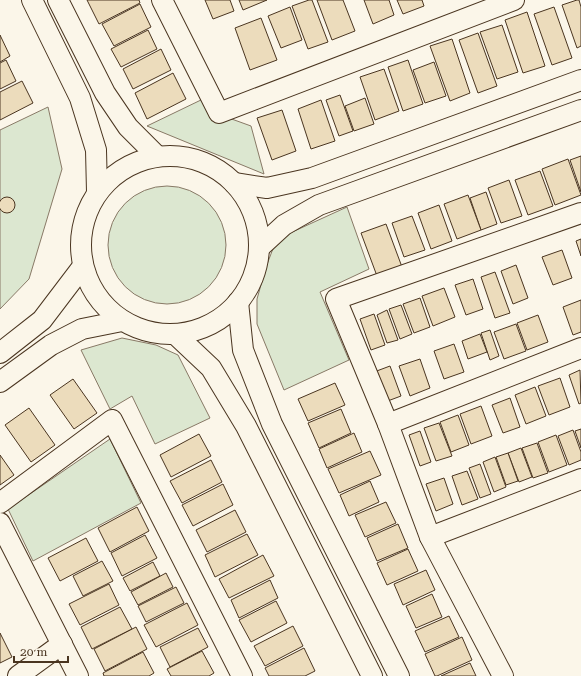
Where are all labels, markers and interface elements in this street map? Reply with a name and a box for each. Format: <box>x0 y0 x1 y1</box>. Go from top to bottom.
scale bar <box>14 638 68 664</box>
text: 20 m <box>20 645 47 659</box>

